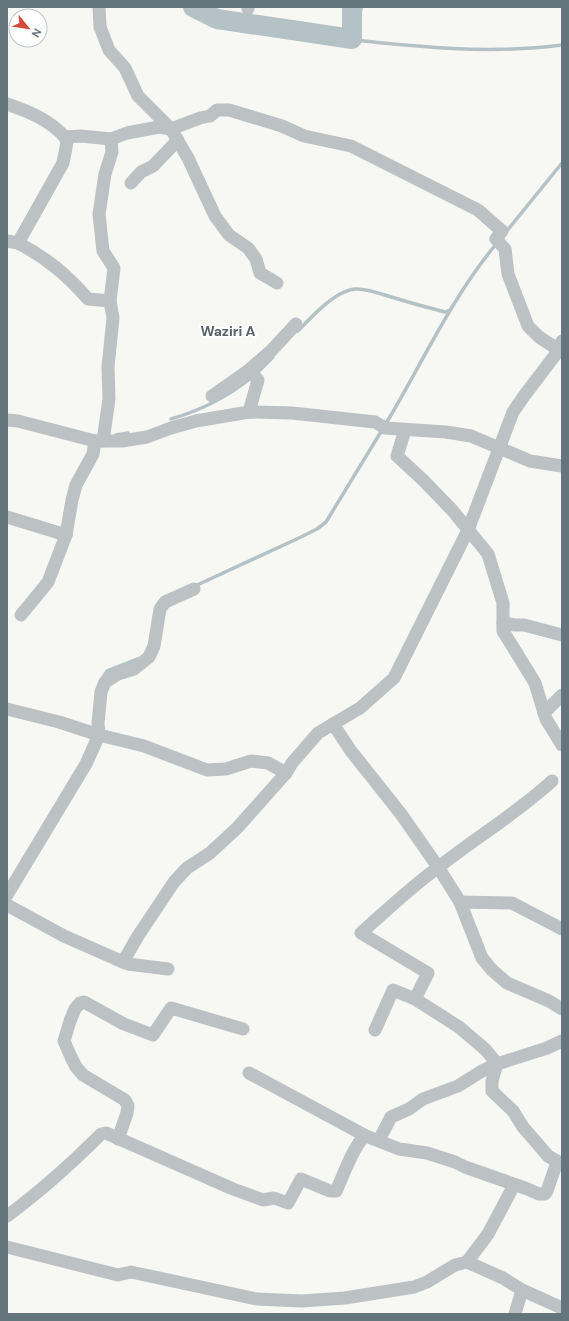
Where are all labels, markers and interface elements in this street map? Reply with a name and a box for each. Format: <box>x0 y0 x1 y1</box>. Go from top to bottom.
north arrow <box>8 8 48 48</box>
text: N <box>29 26 45 40</box>
district label: Waziri A <box>200 322 256 340</box>

